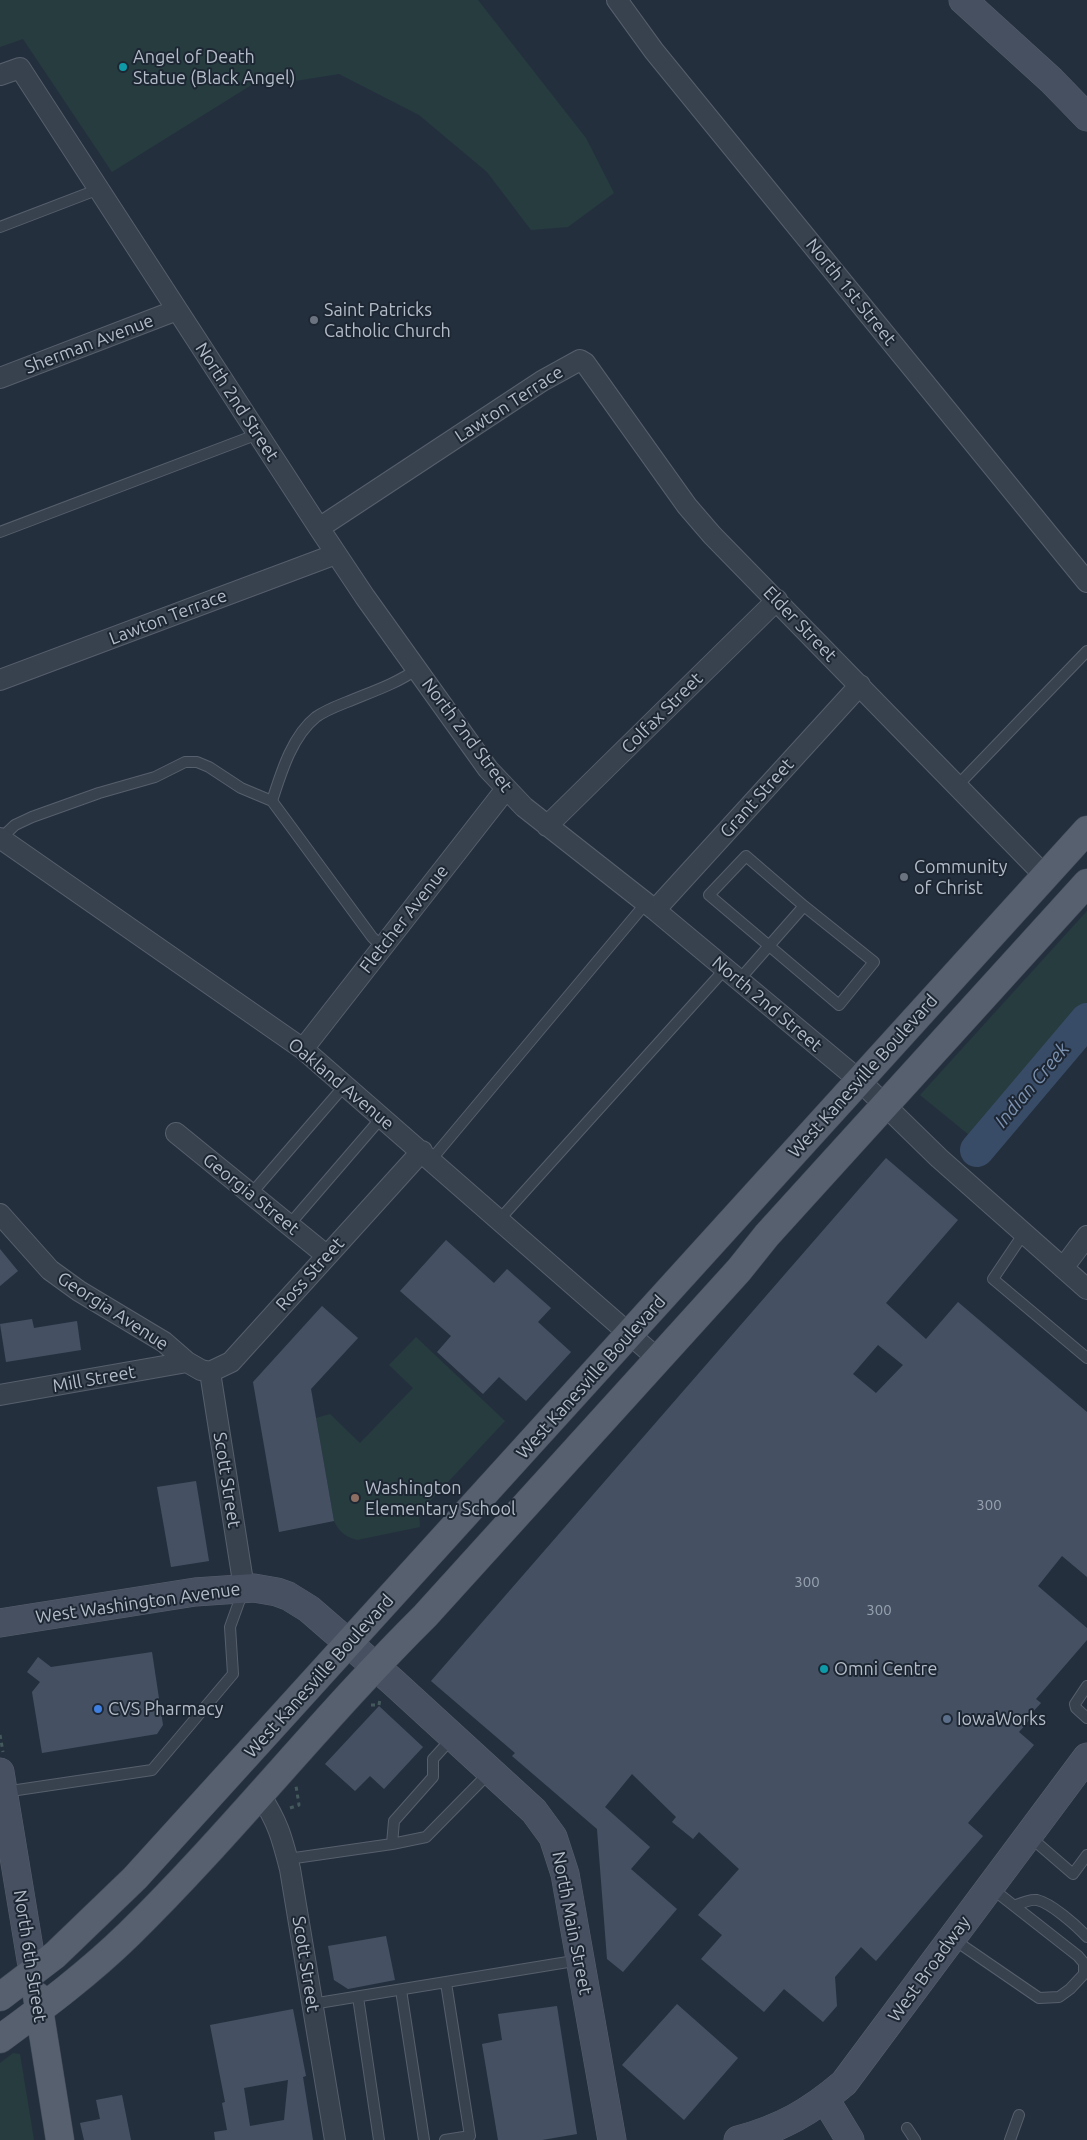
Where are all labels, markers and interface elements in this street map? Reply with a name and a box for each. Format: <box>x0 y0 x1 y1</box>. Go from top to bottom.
place label: Angel of Death Statue (Black Angel) <box>133 46 295 88</box>
marker: Angel of Death Statue (Black Angel) <box>117 61 129 73</box>
street label: North 1st Street <box>801 234 901 350</box>
place label: Saint Patricks Catholic Church <box>324 299 451 342</box>
street label: Sherman Avenue <box>22 309 156 379</box>
marker: Saint Patricks Catholic Church <box>308 314 320 326</box>
street label: North 2nd Street <box>191 339 283 465</box>
street label: Lawton Terrace <box>451 361 567 447</box>
street label: Elder Street <box>759 582 841 666</box>
street label: Lawton Terrace <box>106 585 230 649</box>
street label: Colfax Street <box>617 668 707 758</box>
street label: North 2nd Street <box>417 674 517 796</box>
street label: Grant Street <box>716 754 798 842</box>
place label: Community of Christ <box>914 856 1007 899</box>
street label: Fletcher Avenue <box>355 861 453 977</box>
marker: Community of Christ <box>898 871 910 883</box>
street label: North 2nd Street <box>708 952 826 1056</box>
street label: West Kanesville Boulevard <box>784 990 942 1162</box>
street label: Oakland Avenue <box>284 1033 398 1135</box>
water label: Indian Creek <box>990 1038 1074 1132</box>
street label: Georgia Street <box>199 1149 303 1239</box>
street label: Ross Street <box>271 1233 349 1315</box>
street label: Georgia Avenue <box>53 1267 173 1355</box>
street label: West Kanesville Boulevard <box>512 1291 670 1463</box>
street label: Mill Street <box>51 1361 137 1397</box>
street label: Scott Street <box>209 1431 245 1529</box>
place label: Washington Elementary School <box>365 1477 516 1520</box>
marker: Washington Elementary School <box>349 1492 361 1504</box>
house number: 300 <box>976 1496 1002 1514</box>
house number: 300 <box>794 1573 820 1591</box>
street label: West Washington Avenue <box>34 1578 242 1628</box>
street label: West Kanesville Boulevard <box>240 1590 398 1762</box>
house number: 300 <box>866 1601 892 1619</box>
place label: Omni Centre <box>834 1658 937 1680</box>
marker: Omni Centre <box>818 1663 830 1675</box>
place label: CVS Pharmacy <box>108 1698 223 1720</box>
marker: CVS Pharmacy <box>92 1703 104 1715</box>
place label: IowaWorks <box>957 1708 1046 1730</box>
marker: IowaWorks <box>941 1713 953 1725</box>
street label: North Main Street <box>548 1849 596 1997</box>
street label: North 6th Street <box>9 1888 51 2024</box>
street label: West Broadway <box>883 1912 975 2026</box>
street label: Scott Street <box>288 1915 324 2013</box>

